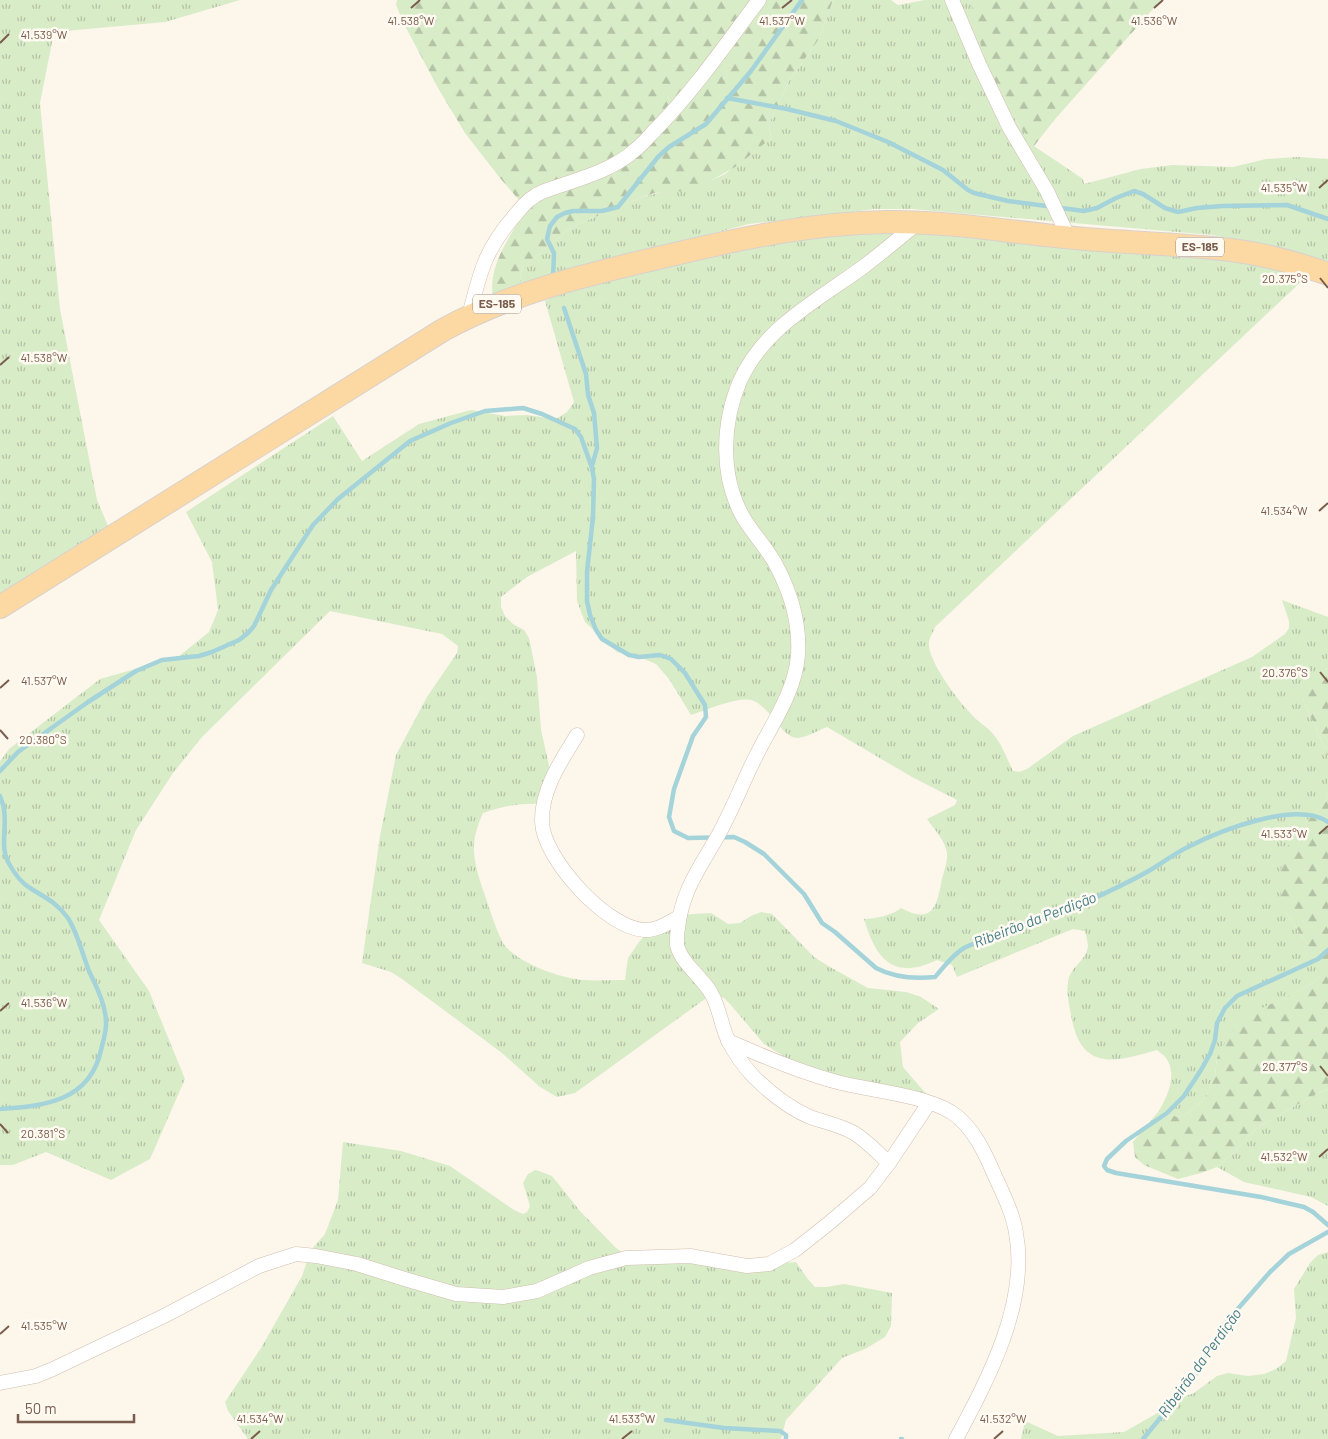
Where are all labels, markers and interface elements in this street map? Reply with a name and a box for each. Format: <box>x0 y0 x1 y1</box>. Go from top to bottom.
text: 41.538°W <box>388 13 435 27</box>
text: 41.537°W <box>759 13 806 27</box>
text: 41.536°W <box>1131 13 1178 27</box>
text: 41.539°W <box>21 27 68 41</box>
text: 41.535°W <box>1261 180 1308 194</box>
road number: ES-185 <box>1176 238 1224 256</box>
text: 20.375°S <box>1262 271 1308 285</box>
road number: ES-185 <box>473 294 521 314</box>
text: 41.538°W <box>21 350 68 364</box>
text: 41.534°W <box>1260 503 1308 517</box>
text: 20.376°S <box>1262 665 1308 679</box>
text: 41.537°W <box>21 673 68 687</box>
text: 20.380°S <box>19 732 67 746</box>
text: 41.533°W <box>1261 826 1308 840</box>
water label: Ribeirão da Perdição <box>971 887 1099 951</box>
text: 41.536°W <box>21 995 68 1009</box>
text: 20.377°S <box>1262 1059 1308 1073</box>
text: 20.381°S <box>21 1126 65 1140</box>
text: 41.532°W <box>1261 1149 1308 1163</box>
water label: Ribeirão da Perdição <box>1154 1305 1245 1420</box>
text: 41.535°W <box>21 1318 68 1332</box>
scale bar <box>18 1392 134 1424</box>
text: 50 m <box>25 1399 57 1417</box>
text: 41.534°W <box>236 1411 284 1425</box>
text: 41.533°W <box>609 1411 656 1425</box>
text: 41.532°W <box>980 1411 1027 1425</box>

